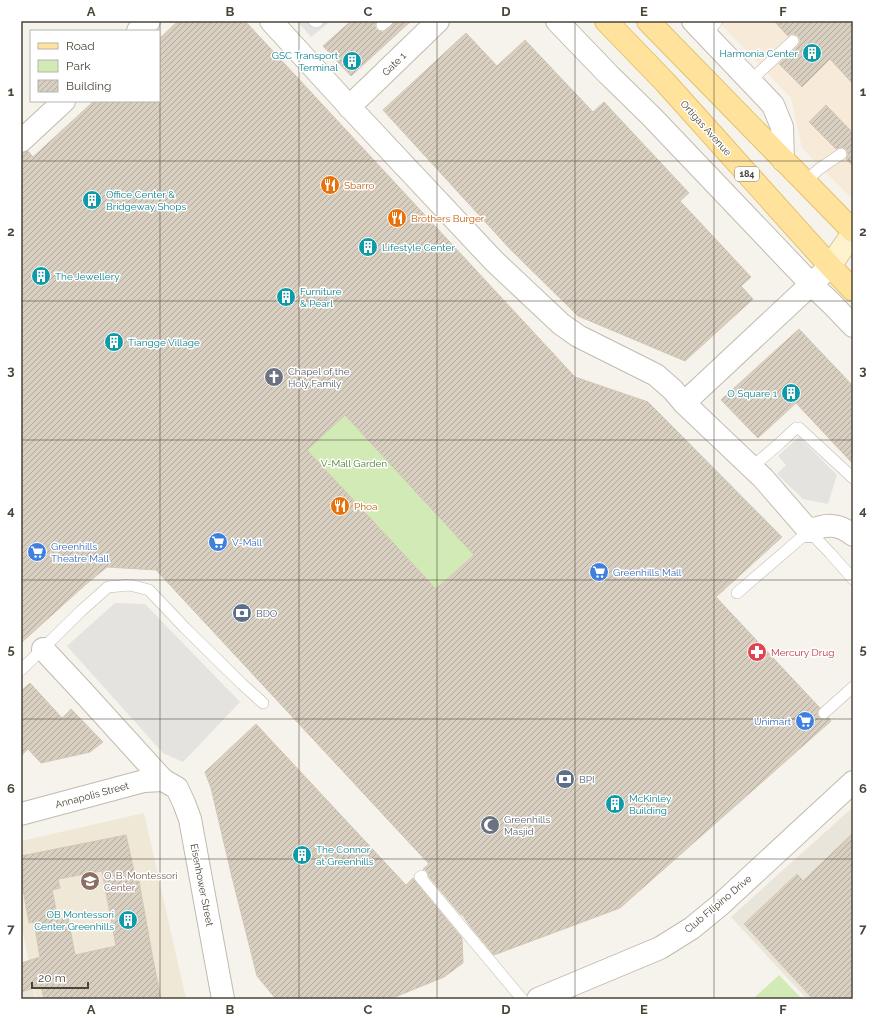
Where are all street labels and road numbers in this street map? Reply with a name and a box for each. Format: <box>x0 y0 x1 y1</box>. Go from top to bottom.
street label: Gate 1 <box>380 50 409 78</box>
street label: Ortigas Avenue <box>678 98 734 158</box>
road number: 184 <box>735 167 759 181</box>
street label: Annapolis Street <box>54 780 131 810</box>
street label: Eisenhower Street <box>189 843 216 928</box>
street label: Club Filipino Drive <box>682 873 754 935</box>

